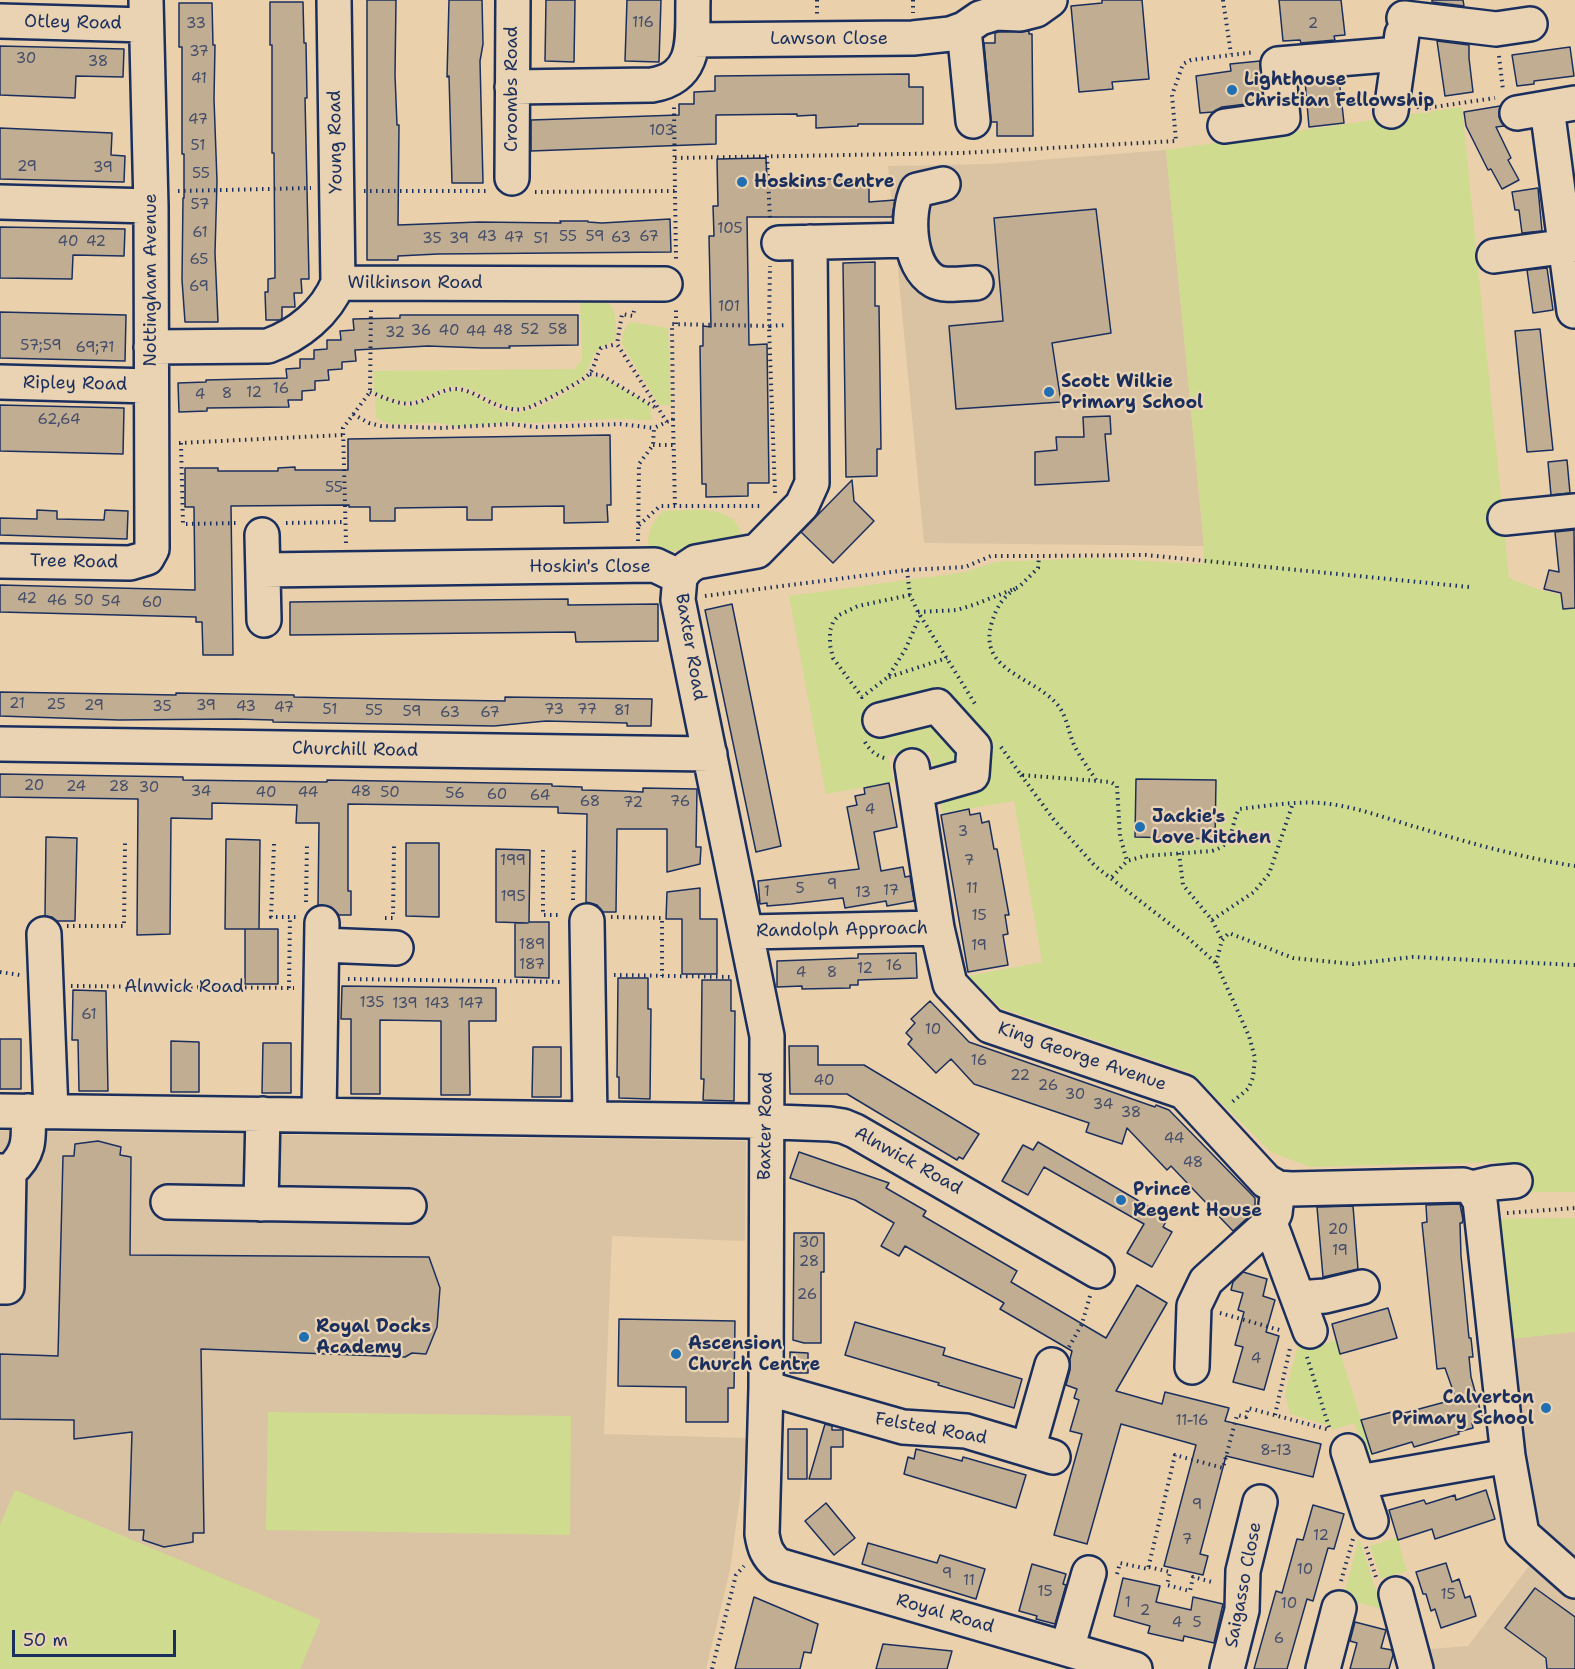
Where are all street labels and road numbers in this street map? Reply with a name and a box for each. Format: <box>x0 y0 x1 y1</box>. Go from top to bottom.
street label: Otley Road <box>24 11 122 35</box>
street label: Croombs Road <box>501 26 523 152</box>
street label: Lawson Close <box>770 28 888 50</box>
street label: Young Road <box>324 90 348 194</box>
street label: Nottingham Avenue <box>140 193 162 367</box>
street label: Wilkinson Road <box>347 272 483 294</box>
street label: Ripley Road <box>23 372 127 396</box>
street label: Tree Road <box>30 550 118 574</box>
street label: Hoskin's Close <box>529 556 651 578</box>
street label: Baxter Road <box>670 592 710 702</box>
street label: Churchill Road <box>292 738 418 762</box>
street label: Randolph Approach <box>756 918 928 942</box>
street label: Alnwick Road <box>124 976 244 998</box>
street label: King George Avenue <box>995 1018 1169 1096</box>
street label: Baxter Road <box>754 1072 778 1180</box>
street label: Alnwick Road <box>850 1122 966 1200</box>
street label: Felsted Road <box>873 1409 989 1449</box>
street label: Saigasso Close <box>1221 1520 1267 1650</box>
street label: Royal Road <box>894 1590 996 1638</box>

